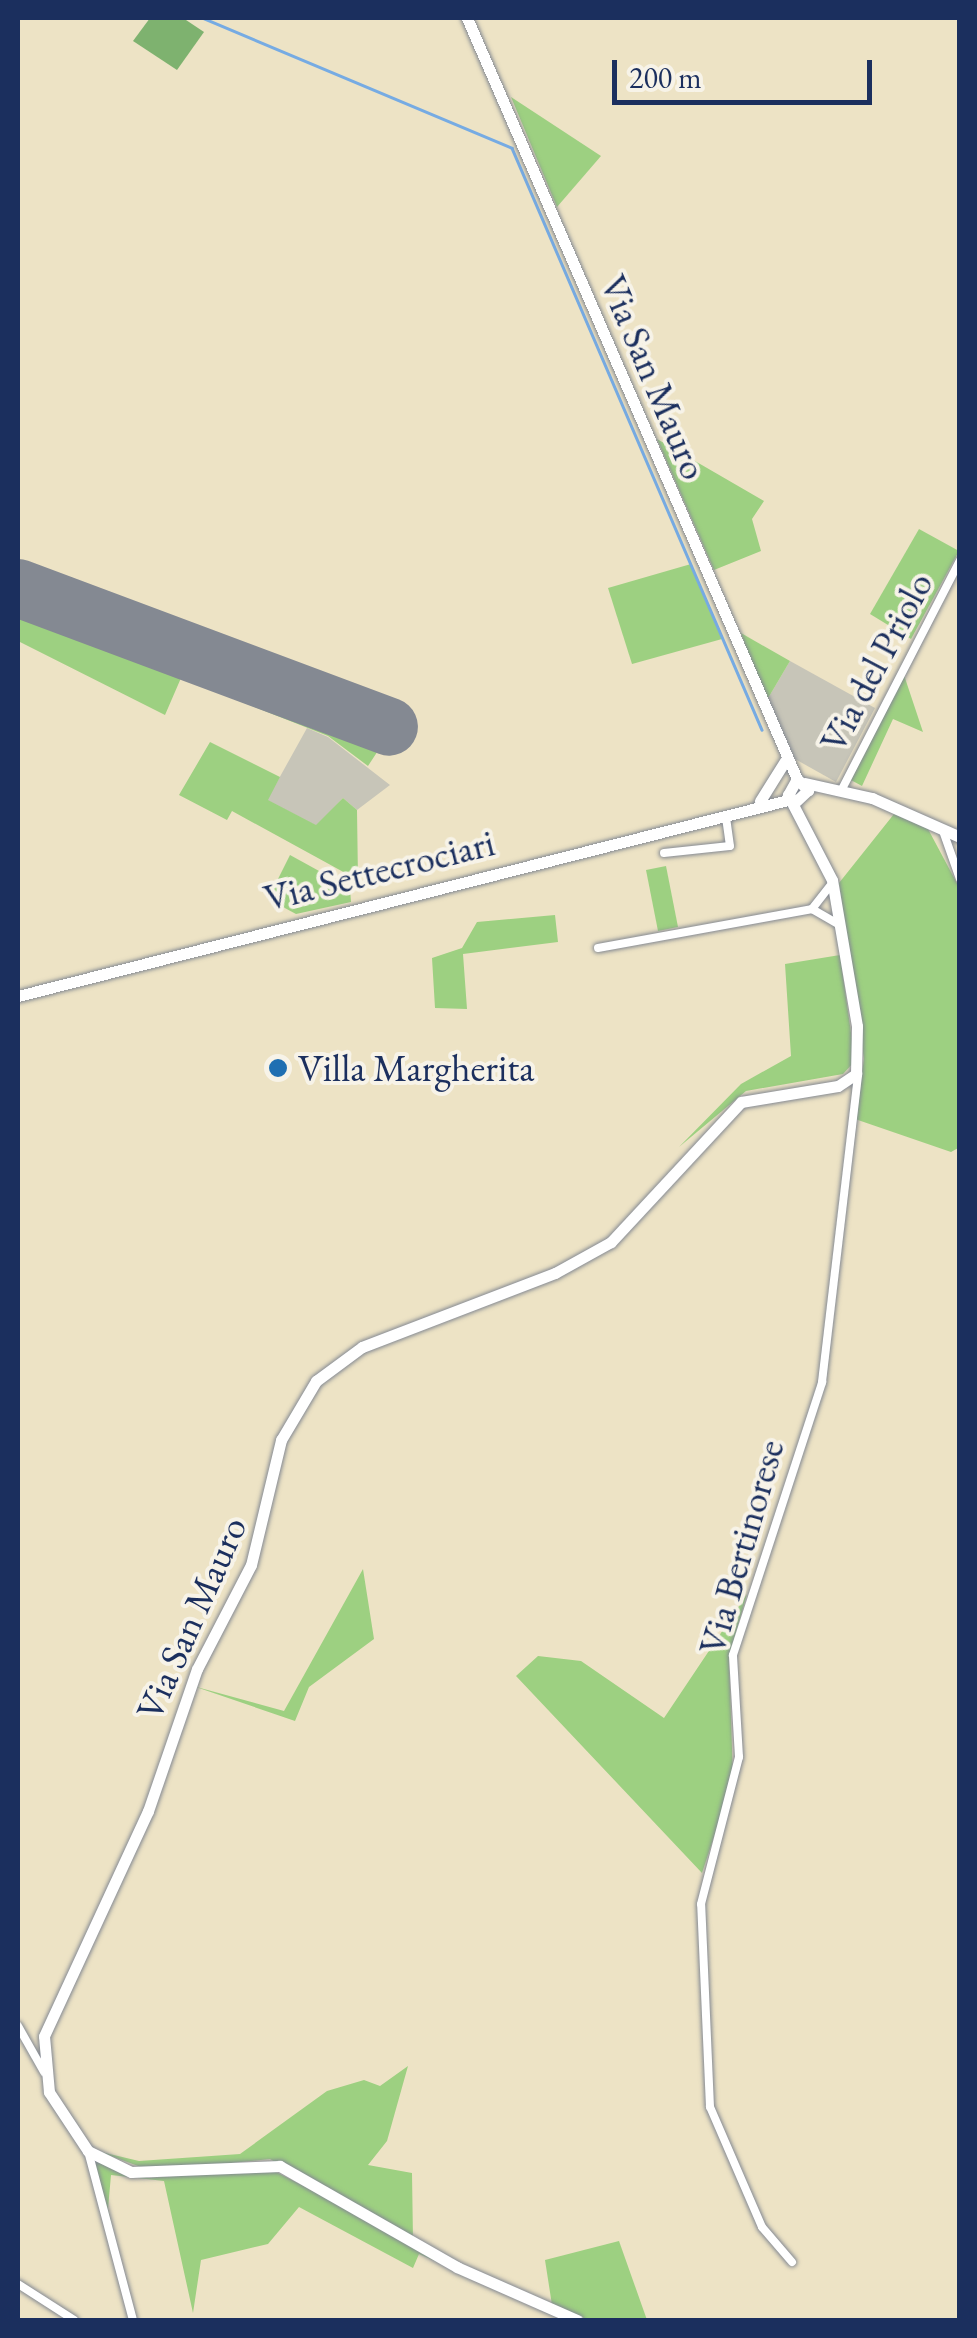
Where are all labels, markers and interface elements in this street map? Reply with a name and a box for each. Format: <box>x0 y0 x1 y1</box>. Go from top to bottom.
scale bar <box>617 40 877 102</box>
text: 200 m <box>629 58 702 97</box>
street label: Via San Mauro <box>591 268 717 486</box>
street label: Via del Priolo <box>810 564 942 760</box>
street label: Via Settecrociari <box>259 819 499 921</box>
place label: Villa Margherita <box>298 1045 534 1091</box>
marker: Villa Margherita <box>267 1057 289 1079</box>
street label: Via Bertinorese <box>689 1434 793 1660</box>
street label: Via San Mauro <box>126 1509 256 1727</box>

